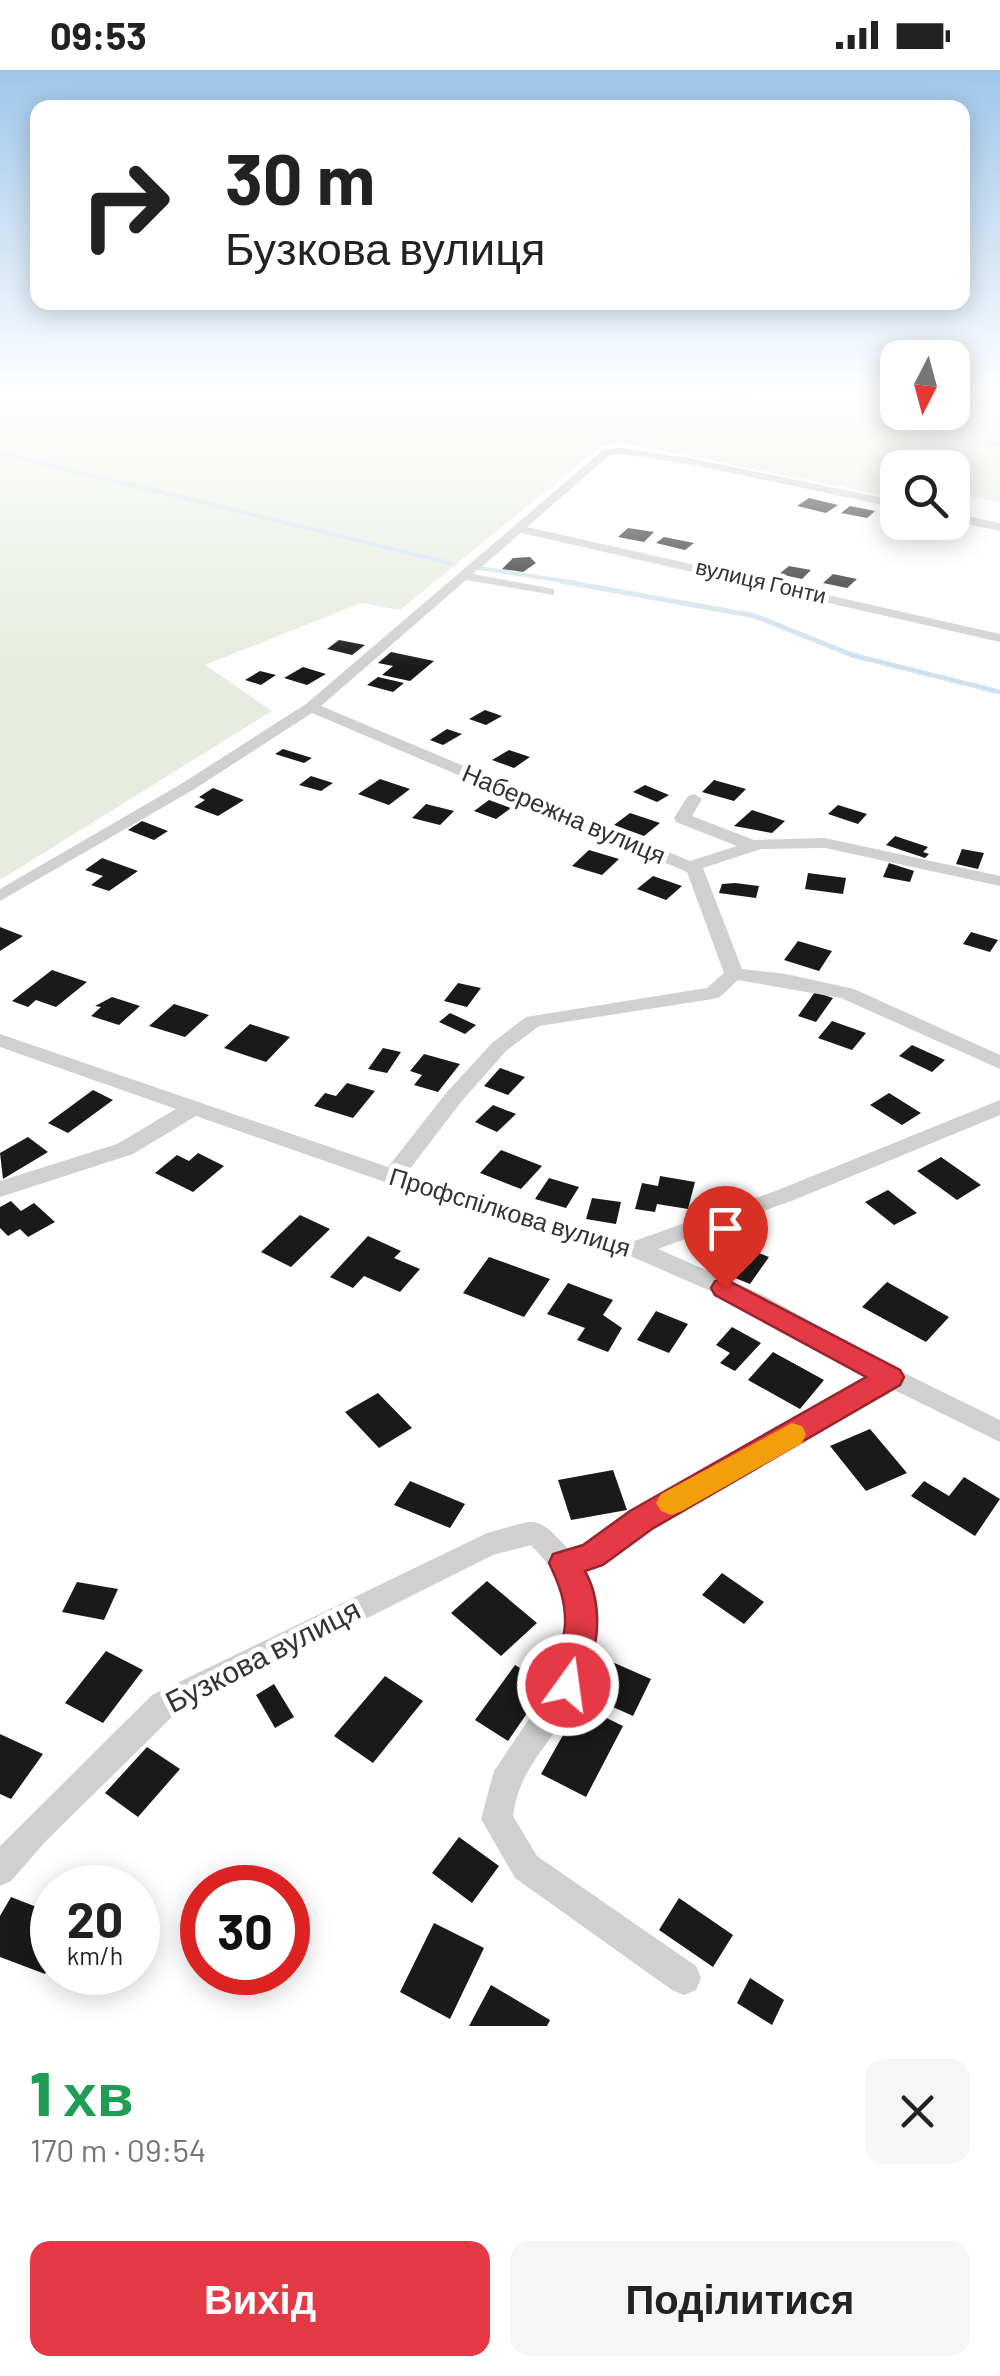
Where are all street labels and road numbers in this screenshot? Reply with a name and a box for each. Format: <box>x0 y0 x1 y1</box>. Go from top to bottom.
street label: вулиця Гонти <box>693 552 829 609</box>
street label: Набережна вулиця <box>458 757 671 869</box>
street label: Профспілкова вулиця <box>386 1160 635 1262</box>
street label: Бузкова вулиця <box>159 1590 365 1719</box>

